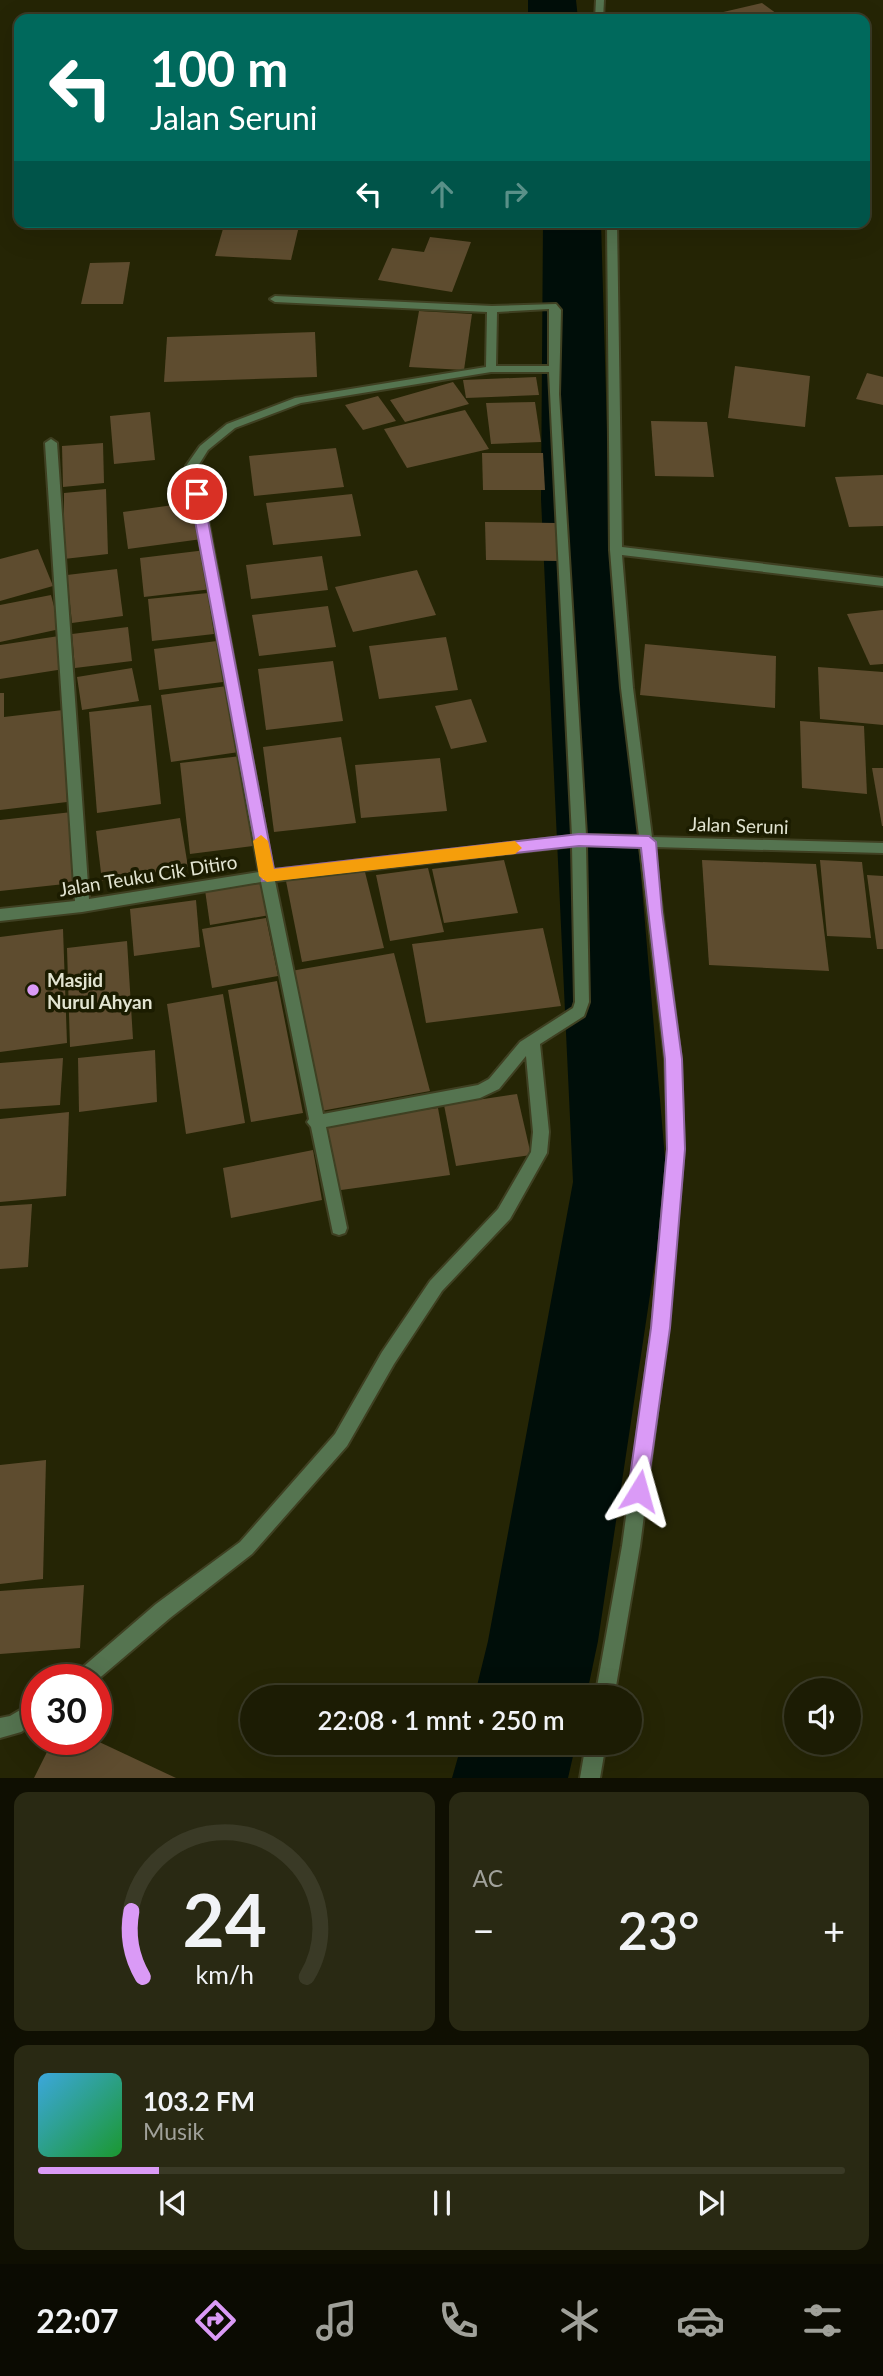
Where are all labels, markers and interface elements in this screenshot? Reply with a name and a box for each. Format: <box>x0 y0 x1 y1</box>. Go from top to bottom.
text: 100 m <box>150 39 288 97</box>
icon: left <box>35 42 126 133</box>
text: Jalan Seruni <box>150 98 317 137</box>
icon: left <box>350 175 388 213</box>
icon: ahead <box>423 175 461 213</box>
icon: right <box>496 175 534 213</box>
pin <box>167 464 227 524</box>
icon: arrive <box>178 475 216 513</box>
street label: Jalan Seruni <box>689 812 789 838</box>
street label: Jalan Teuku Cik Ditiro <box>57 850 239 900</box>
place label: Masjid Nurul Ahyan <box>47 968 152 1013</box>
marker: Masjid Nurul Ahyan <box>25 982 41 998</box>
position arrow <box>602 1454 676 1528</box>
speed limit sign: 30 <box>21 1664 112 1755</box>
map controls <box>784 1678 861 1755</box>
button: sound <box>784 1678 861 1755</box>
text: 22:08 · 1 mnt · 250 m <box>317 1704 565 1736</box>
text: AC <box>473 1864 503 1892</box>
text: 24 <box>182 1876 266 1964</box>
text: 23° <box>618 1899 700 1961</box>
text: − <box>473 1907 495 1953</box>
text: + <box>823 1907 845 1953</box>
text: km/h <box>195 1959 254 1989</box>
text: 103.2 FM <box>143 2085 255 2117</box>
text: Musik <box>143 2117 204 2145</box>
icon: previous <box>154 2184 192 2222</box>
icon: pause <box>423 2184 461 2222</box>
icon: next <box>692 2184 730 2222</box>
icon: directions <box>191 2296 240 2345</box>
icon: music <box>312 2296 361 2345</box>
icon: phone <box>434 2296 483 2345</box>
icon: climate <box>555 2296 604 2345</box>
icon: car <box>676 2296 725 2345</box>
icon: filters <box>798 2296 847 2345</box>
text: 22:07 <box>36 2301 119 2340</box>

